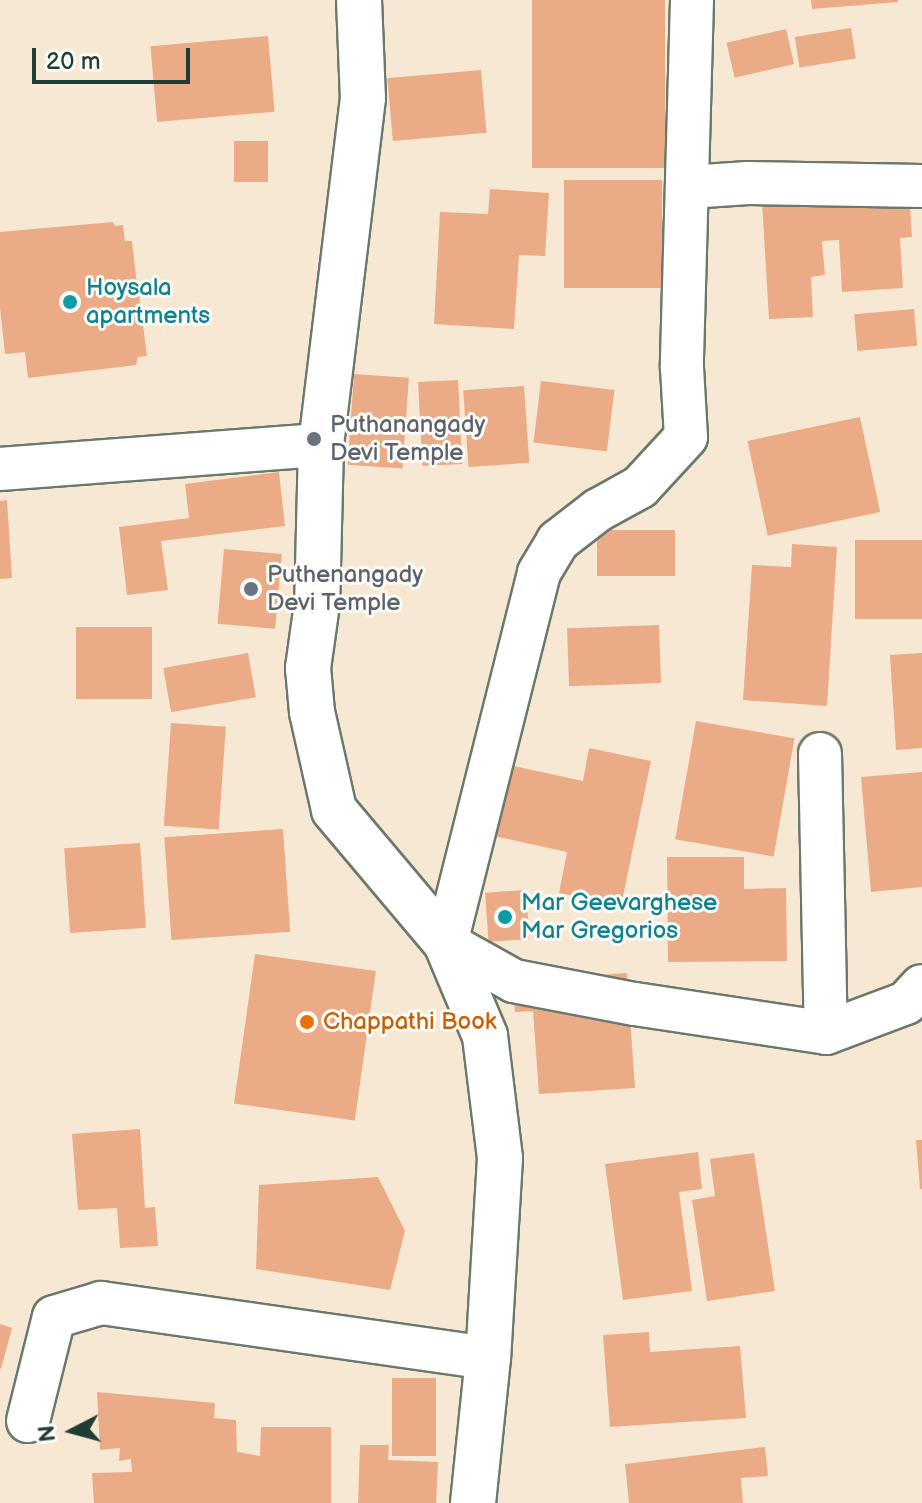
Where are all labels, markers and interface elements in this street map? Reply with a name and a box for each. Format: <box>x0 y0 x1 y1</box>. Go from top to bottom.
scale bar <box>36 32 194 82</box>
text: 20 m <box>46 47 101 76</box>
place label: Hoysala apartments <box>86 274 210 330</box>
marker: Hoysala apartments <box>61 293 79 311</box>
place label: Puthanangady Devi Temple <box>330 411 485 467</box>
marker: Puthanangady Devi Temple <box>305 430 323 448</box>
place label: Puthenangady Devi Temple <box>267 561 423 617</box>
marker: Puthenangady Devi Temple <box>242 580 260 598</box>
place label: Mar Geevarghese Mar Gregorios <box>521 889 717 945</box>
marker: Mar Geevarghese Mar Gregorios <box>496 908 514 926</box>
place label: Chappathi Book <box>323 1008 497 1036</box>
marker: Chappathi Book <box>298 1013 316 1031</box>
north arrow <box>32 1391 112 1471</box>
text: N <box>33 1424 62 1443</box>

